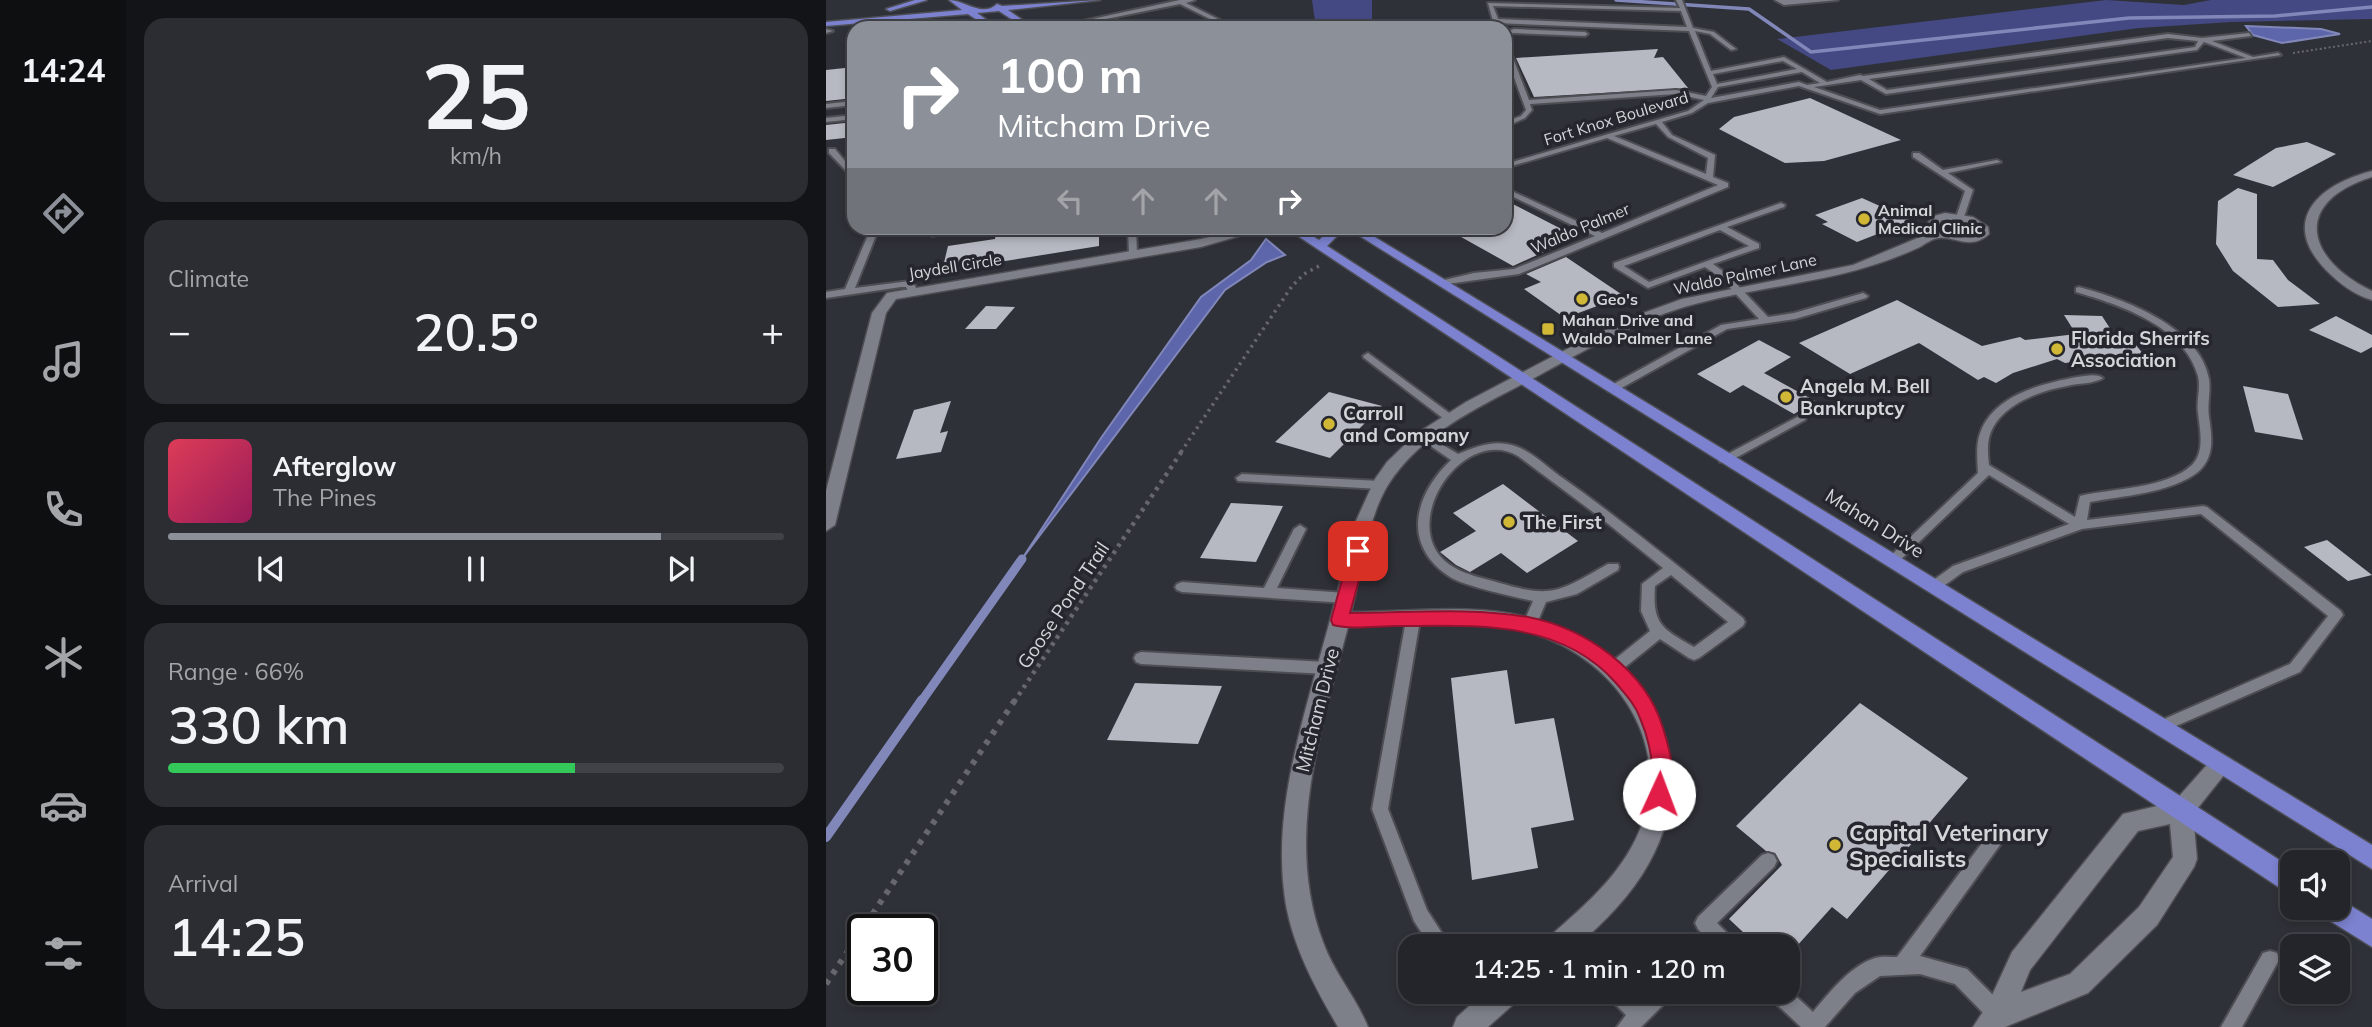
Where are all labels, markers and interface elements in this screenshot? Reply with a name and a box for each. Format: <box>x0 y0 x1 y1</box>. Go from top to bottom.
text: 25 <box>421 38 531 152</box>
text: 100 m <box>997 44 1143 105</box>
icon: right <box>882 49 973 140</box>
text: 14:24 <box>21 50 105 90</box>
street label: Fort Knox Boulevard <box>1541 87 1691 149</box>
text: Mitcham Drive <box>997 105 1211 145</box>
text: km/h <box>450 141 502 170</box>
icon: left <box>1051 182 1089 220</box>
icon: ahead <box>1124 182 1162 220</box>
icon: ahead <box>1197 182 1235 220</box>
icon: right <box>1270 182 1308 220</box>
icon: directions <box>39 189 88 238</box>
street label: Waldo Palmer <box>1528 198 1632 258</box>
place label: Animal Medical Clinic <box>1878 200 1982 238</box>
marker: Animal Medical Clinic <box>1856 211 1872 227</box>
street label: Jaydell Circle <box>907 249 1003 283</box>
street label: Waldo Palmer Lane <box>1672 249 1818 299</box>
text: Climate <box>168 264 249 293</box>
place label: Geo's <box>1596 289 1638 309</box>
marker: Geo's <box>1574 291 1590 307</box>
text: 20.5° <box>413 299 539 364</box>
text: − <box>168 307 191 355</box>
text: + <box>761 307 784 355</box>
place label: Mahan Drive and Waldo Palmer Lane <box>1562 310 1713 348</box>
marker: Mahan Drive and Waldo Palmer Lane <box>1540 321 1556 337</box>
place label: Florida Sherrifs Association <box>2071 326 2210 372</box>
icon: music <box>39 337 88 386</box>
marker: Florida Sherrifs Association <box>2049 341 2065 357</box>
place label: Angela M. Bell Bankruptcy <box>1800 374 1930 420</box>
marker: Angela M. Bell Bankruptcy <box>1778 389 1794 405</box>
place label: Carroll and Company <box>1343 401 1470 447</box>
marker: Carroll and Company <box>1321 416 1337 432</box>
text: Afterglow <box>273 450 396 483</box>
text: The Pines <box>273 483 377 512</box>
street label: Mahan Drive <box>1821 483 1929 563</box>
icon: phone <box>39 485 88 534</box>
place label: The First <box>1523 510 1602 534</box>
marker: The First <box>1501 514 1517 530</box>
pin <box>1328 521 1388 581</box>
icon: arrive <box>1339 532 1377 570</box>
street label: Goose Pond Trail <box>1012 537 1114 673</box>
icon: previous <box>252 550 290 588</box>
icon: pause <box>457 550 495 588</box>
icon: next <box>662 550 700 588</box>
icon: climate <box>39 633 88 682</box>
street label: Mitcham Drive <box>1290 646 1344 774</box>
text: Range · 66% <box>168 657 304 686</box>
text: 330 km <box>168 692 349 757</box>
position arrow <box>1622 757 1696 831</box>
icon: car <box>39 781 88 830</box>
place label: Capital Veterinary Specialists <box>1849 818 2049 873</box>
marker: Capital Veterinary Specialists <box>1827 837 1843 853</box>
map controls <box>2280 850 2350 1004</box>
button: sound <box>2280 850 2350 920</box>
text: Arrival <box>168 869 238 898</box>
text: 14:25 <box>168 904 305 969</box>
speed limit sign: 30 <box>847 914 938 1005</box>
icon: filters <box>39 929 88 978</box>
button: layers <box>2280 934 2350 1004</box>
text: 14:25 · 1 min · 120 m <box>1472 952 1726 985</box>

